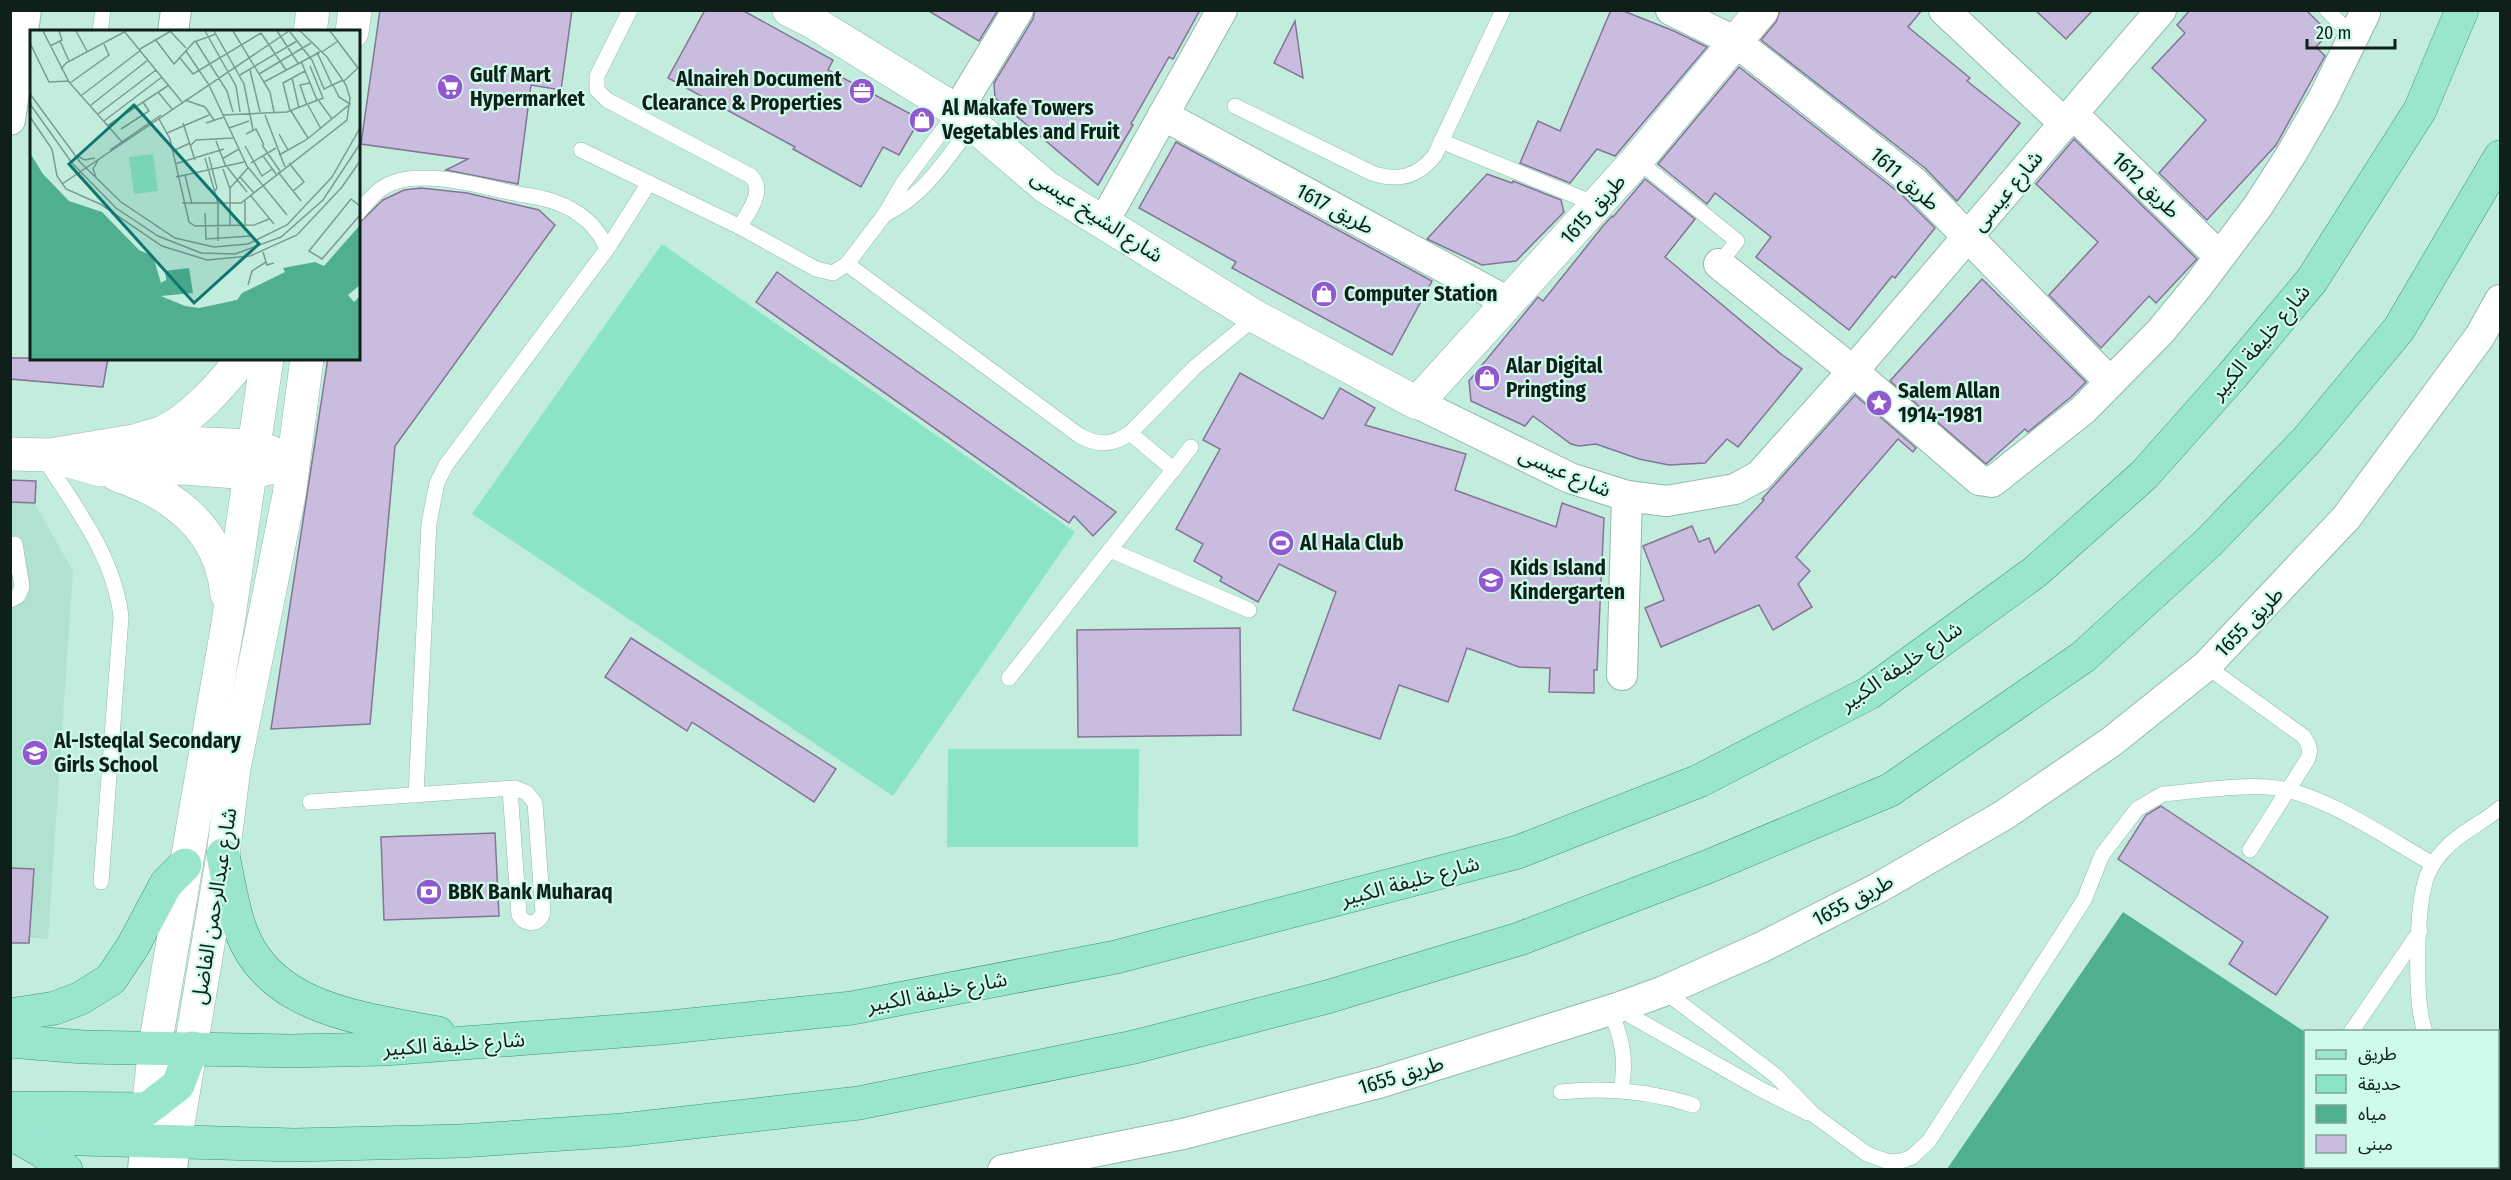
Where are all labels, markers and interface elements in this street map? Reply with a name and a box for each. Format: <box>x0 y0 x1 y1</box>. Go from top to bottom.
scale bar <box>2307 12 2396 50</box>
text: 20 m <box>2316 22 2351 44</box>
inset map <box>30 30 360 360</box>
place label: Gulf Mart Hypermarket <box>470 62 586 112</box>
place label: Alnaireh Document Clearance & Properties <box>642 66 843 116</box>
supermarket icon: Gulf Mart Hypermarket <box>435 72 465 102</box>
office icon: Alnaireh Document Clearance & Properties <box>847 76 877 106</box>
place label: Al Makafe Towers Vegetables and Fruit <box>941 95 1120 145</box>
shop icon: Al Makafe Towers Vegetables and Fruit <box>907 105 937 135</box>
street label: طريق 1611 <box>1865 142 1945 216</box>
street label: شارع عيسى <box>1966 145 2050 238</box>
street label: طريق 1612 <box>2106 146 2186 224</box>
street label: شارع الشيخ عيسى <box>1025 164 1168 270</box>
street label: طريق 1615 <box>1555 168 1631 250</box>
street label: طريق 1617 <box>1292 178 1378 240</box>
shop icon: Computer Station <box>1309 279 1339 309</box>
street label: شارع خليفة الكبير <box>2204 279 2317 407</box>
place label: Computer Station <box>1344 281 1497 307</box>
place label: Alar Digital Pringting <box>1505 353 1603 403</box>
shop icon: Alar Digital Pringting <box>1472 363 1502 393</box>
place label: Salem Allan 1914-1981 <box>1898 378 2000 428</box>
place icon: Salem Allan 1914-1981 <box>1864 388 1894 418</box>
street label: شارع عيسى <box>1514 441 1615 505</box>
sports icon: Al Hala Club <box>1266 528 1296 558</box>
place label: Al Hala Club <box>1299 530 1404 556</box>
place label: Kids Island Kindergarten <box>1510 555 1625 605</box>
school or university icon: Kids Island Kindergarten <box>1476 565 1506 595</box>
street label: طريق 1655 <box>2209 581 2289 663</box>
street label: شارع خليفة الكبير <box>1834 615 1968 719</box>
place label: Al-Isteqlal Secondary Girls School <box>53 728 242 778</box>
school or university icon: Al-Isteqlal Secondary Girls School <box>20 738 50 768</box>
street label: شارع عبدالرحمن الفاضل <box>186 806 244 1007</box>
street label: شارع خليفة الكبير <box>1337 850 1483 914</box>
street label: طريق 1655 <box>1808 868 1898 932</box>
bank icon: BBK Bank Muharaq <box>414 877 444 907</box>
place label: BBK Bank Muharaq <box>448 879 613 905</box>
street label: شارع خليفة الكبير <box>864 966 1010 1020</box>
street label: شارع خليفة الكبير <box>381 1026 526 1064</box>
legend <box>2304 1030 2499 1168</box>
text: طريق <box>2358 1043 2397 1065</box>
street label: طريق 1655 <box>1355 1050 1447 1100</box>
text: حديقة <box>2358 1073 2401 1095</box>
text: مياه <box>2358 1103 2387 1125</box>
text: مبنى <box>2358 1133 2393 1155</box>

